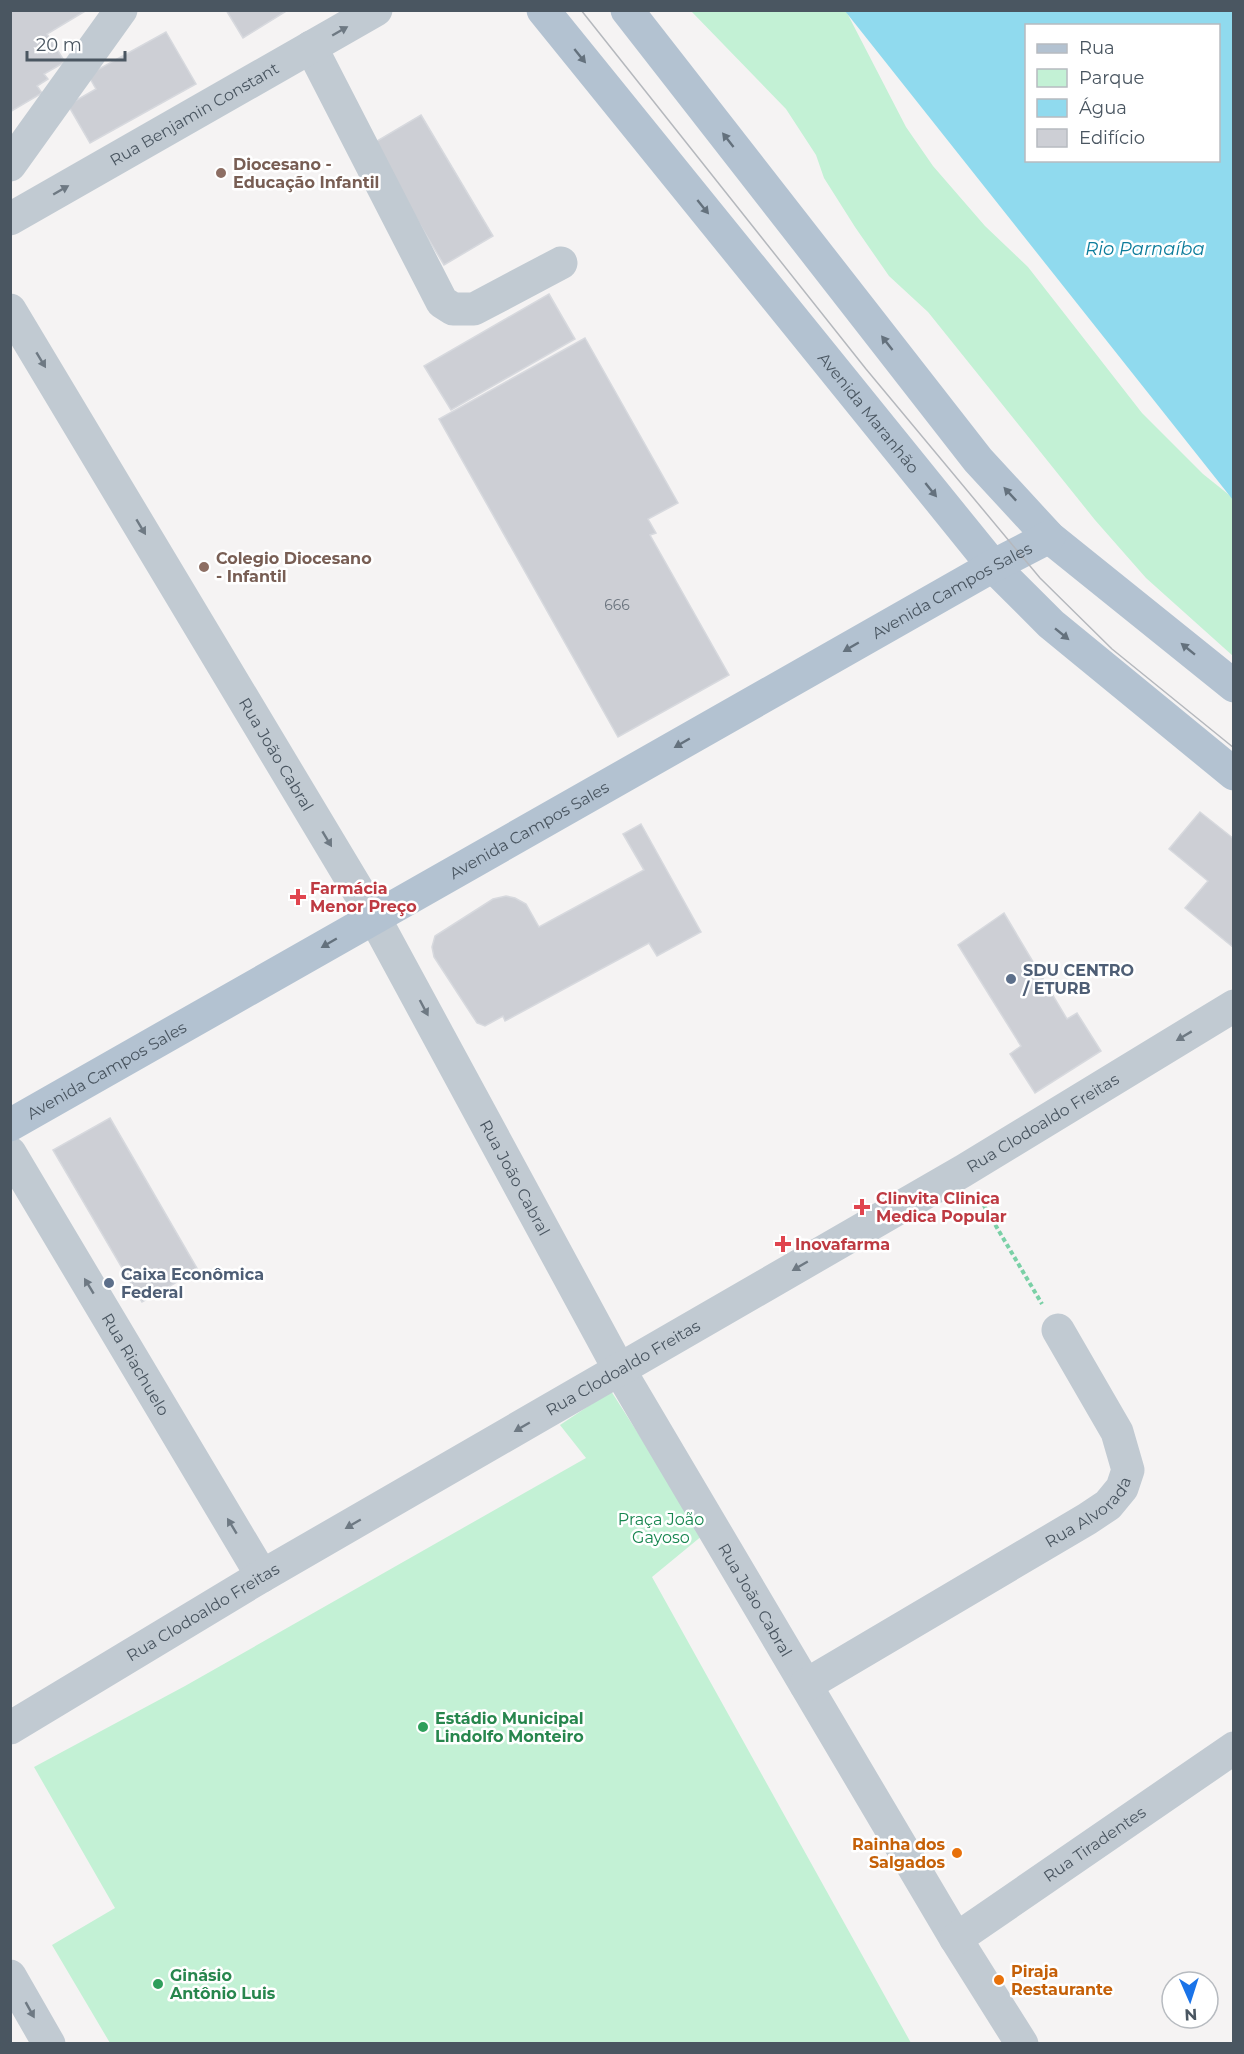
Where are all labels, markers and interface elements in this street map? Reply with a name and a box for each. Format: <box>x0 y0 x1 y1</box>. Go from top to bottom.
scale bar <box>27 24 124 62</box>
legend <box>1025 24 1220 162</box>
one-way arrow <box>332 26 349 36</box>
text: 20 m <box>36 34 82 56</box>
text: Rua <box>1079 37 1115 59</box>
one-way arrow <box>574 48 587 64</box>
street label: Rua Benjamin Constant <box>106 58 282 170</box>
text: Parque <box>1079 67 1145 89</box>
text: Água <box>1079 97 1127 119</box>
text: Edifício <box>1079 127 1145 149</box>
one-way arrow <box>723 132 735 147</box>
place label: Diocesano - Educação Infantil <box>233 155 379 193</box>
marker: Diocesano - Educação Infantil <box>214 166 228 180</box>
one-way arrow <box>53 185 70 195</box>
one-way arrow <box>696 200 709 215</box>
water label: Rio Parnaíba <box>1085 238 1205 260</box>
one-way arrow <box>880 335 893 351</box>
street label: Avenida Maranhão <box>814 348 923 477</box>
one-way arrow <box>35 352 46 368</box>
one-way arrow <box>925 482 937 497</box>
one-way arrow <box>1003 487 1017 502</box>
one-way arrow <box>135 519 146 535</box>
street label: Avenida Campos Sales <box>868 538 1035 643</box>
place label: Colegio Diocesano - Infantil <box>216 549 372 586</box>
marker: Colegio Diocesano - Infantil <box>197 560 211 574</box>
house number: 666 <box>604 596 630 614</box>
one-way arrow <box>1054 627 1070 640</box>
one-way arrow <box>842 642 859 652</box>
one-way arrow <box>1180 643 1196 656</box>
street label: Rua João Cabral <box>235 694 318 814</box>
one-way arrow <box>673 738 690 748</box>
street label: Avenida Campos Sales <box>446 777 612 883</box>
one-way arrow <box>322 831 333 847</box>
place label: Farmácia Menor Preço <box>310 879 417 917</box>
marker: Farmácia Menor Preço <box>291 890 305 904</box>
one-way arrow <box>320 938 337 948</box>
place label: SDU CENTRO / ETURB <box>1022 961 1134 998</box>
marker: SDU CENTRO / ETURB <box>1004 972 1018 986</box>
one-way arrow <box>419 1000 429 1017</box>
street label: Avenida Campos Sales <box>23 1017 190 1123</box>
one-way arrow <box>1176 1031 1192 1042</box>
street label: Rua Clodoaldo Freitas <box>963 1069 1122 1176</box>
street label: Rua João Cabral <box>476 1116 554 1239</box>
place label: Clinvita Clinica Medica Popular <box>876 1189 1007 1226</box>
marker: Clinvita Clinica Medica Popular <box>853 1198 871 1216</box>
place label: Inovafarma <box>795 1235 890 1254</box>
marker: Inovafarma <box>776 1237 790 1251</box>
one-way arrow <box>792 1260 808 1271</box>
place label: Caixa Econômica Federal <box>121 1265 264 1302</box>
marker: Caixa Econômica Federal <box>102 1276 116 1290</box>
one-way arrow <box>84 1278 95 1294</box>
street label: Rua Riachuelo <box>98 1310 174 1419</box>
street label: Rua Clodoaldo Freitas <box>542 1315 703 1420</box>
one-way arrow <box>514 1421 530 1432</box>
street label: Rua Alvorada <box>1041 1474 1135 1551</box>
park label: Praça João Gayoso <box>618 1510 704 1547</box>
one-way arrow <box>226 1518 237 1534</box>
one-way arrow <box>345 1518 361 1529</box>
street label: Rua João Cabral <box>714 1540 796 1660</box>
street label: Rua Clodoaldo Freitas <box>123 1559 283 1665</box>
place label: Estádio Municipal Lindolfo Monteiro <box>435 1709 584 1746</box>
marker: Estádio Municipal Lindolfo Monteiro <box>416 1720 430 1734</box>
street label: Rua Tiradentes <box>1040 1802 1149 1886</box>
place label: Rainha dos Salgados <box>852 1835 945 1872</box>
marker: Rainha dos Salgados <box>950 1846 964 1860</box>
place label: Piraja Restaurante <box>1011 1962 1113 1999</box>
place label: Ginásio Antônio Luis <box>169 1966 276 2003</box>
north arrow <box>1160 1970 1220 2030</box>
marker: Piraja Restaurante <box>992 1973 1006 1987</box>
marker: Ginásio Antônio Luis <box>151 1977 165 1991</box>
one-way arrow <box>24 2002 35 2018</box>
text: N <box>1184 2005 1198 2024</box>

